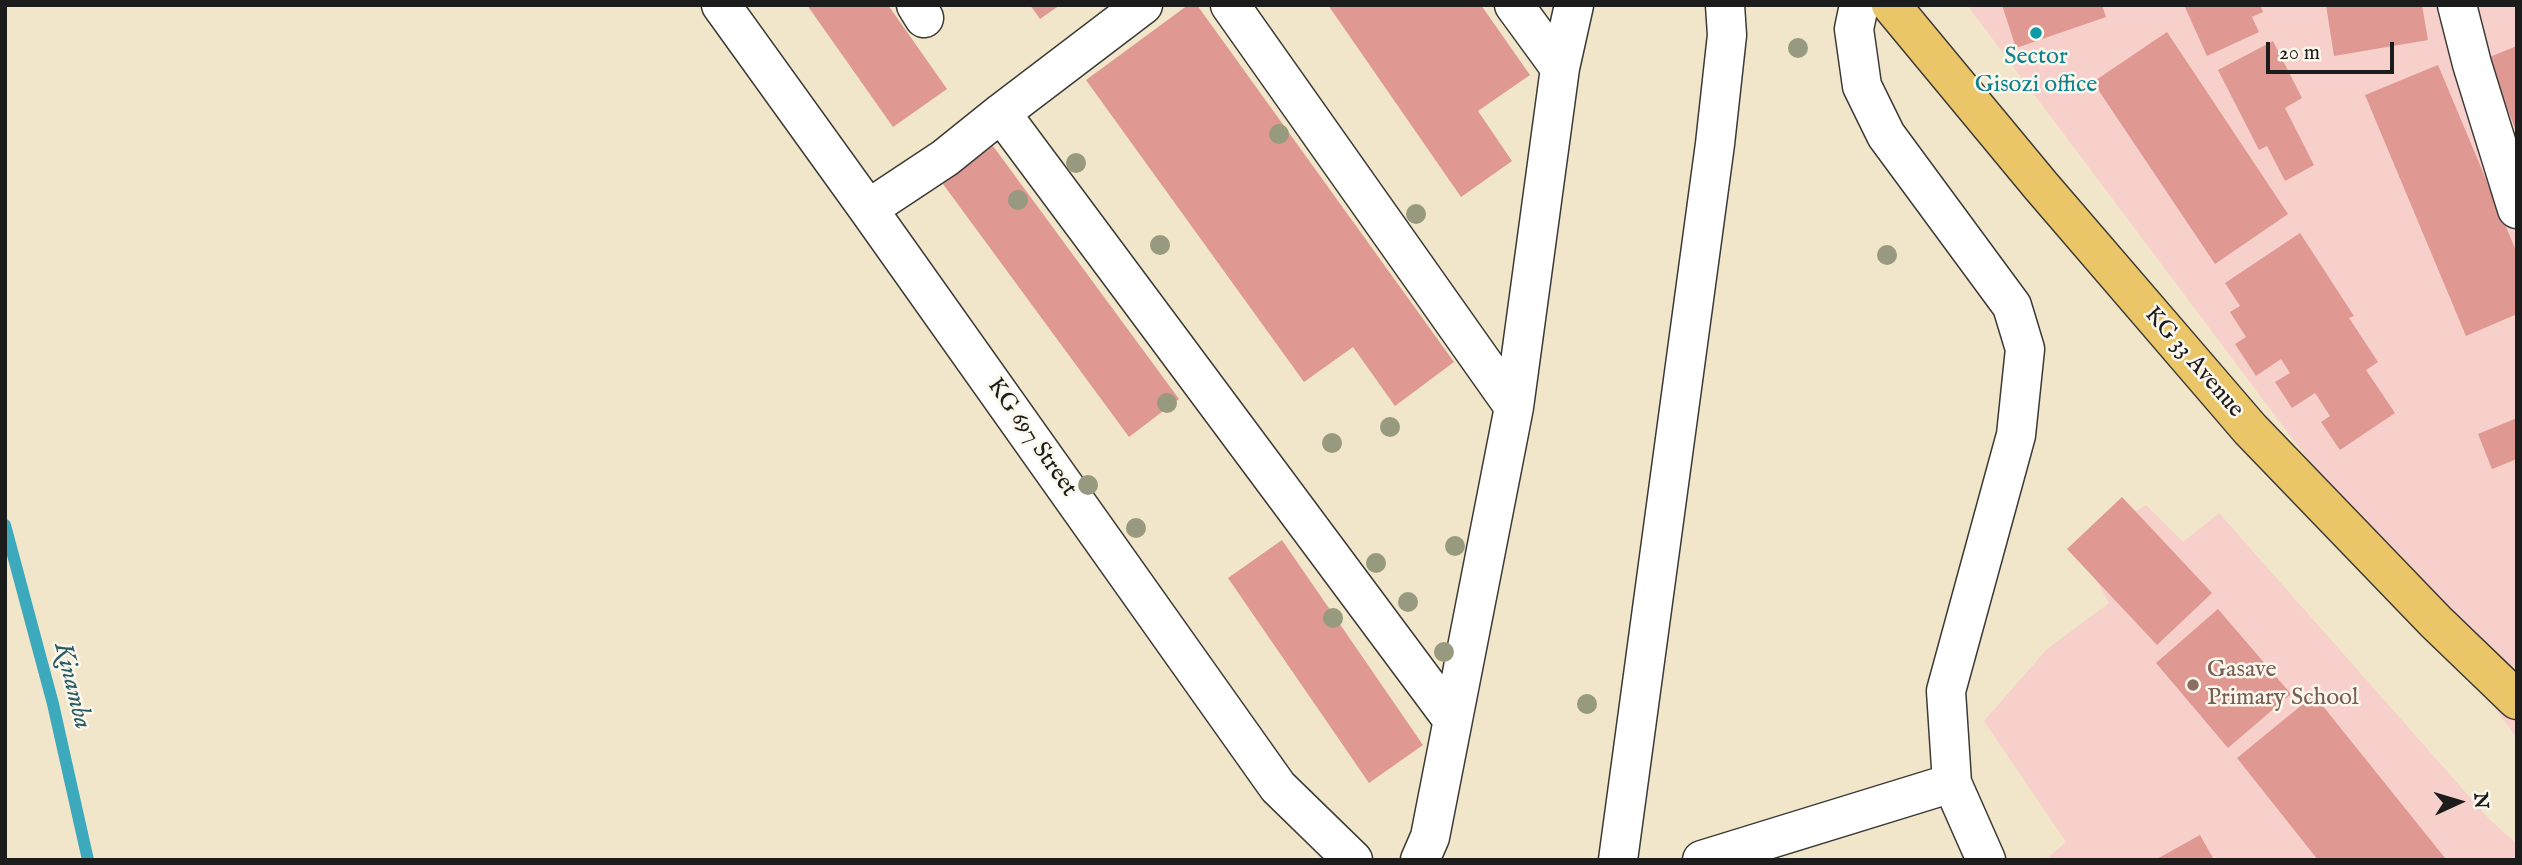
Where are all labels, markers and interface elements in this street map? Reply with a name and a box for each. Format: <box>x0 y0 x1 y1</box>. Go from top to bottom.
marker: Sector Gisozi office <box>2028 25 2044 41</box>
scale bar <box>2270 28 2398 72</box>
text: 20 m <box>2279 40 2320 67</box>
place label: Sector Gisozi office <box>1975 44 2097 100</box>
street label: KG 33 Avenue <box>2137 302 2249 424</box>
street label: KG 697 Street <box>980 373 1082 503</box>
water label: Kinamba <box>45 640 97 732</box>
place label: Gasave Primary School <box>2207 657 2359 713</box>
marker: Gasave Primary School <box>2185 677 2201 693</box>
north arrow <box>2424 767 2494 837</box>
text: N <box>2467 791 2492 810</box>

